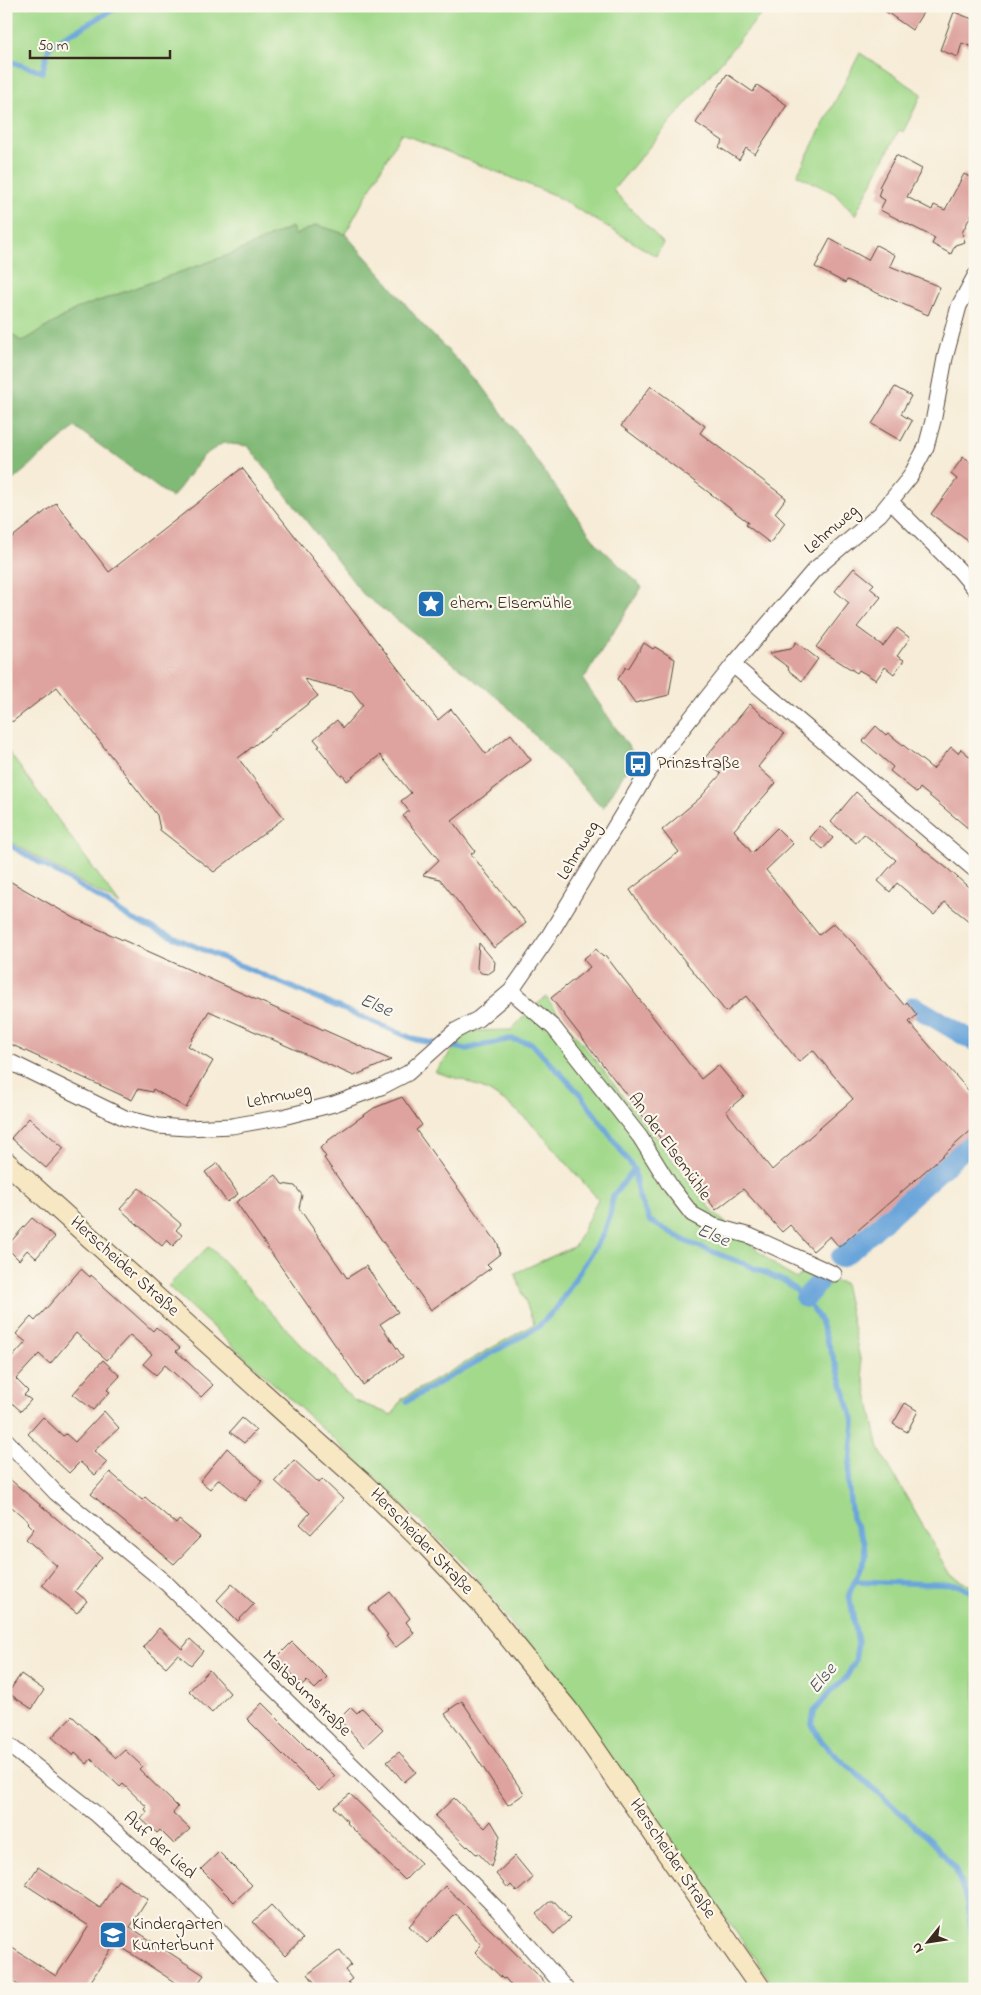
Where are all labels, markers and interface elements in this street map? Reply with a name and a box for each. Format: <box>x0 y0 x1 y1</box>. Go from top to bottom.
scale bar <box>30 28 170 60</box>
text: 50 m <box>38 35 69 57</box>
street label: Lehmweg <box>799 499 866 562</box>
place icon: ehem. Elsemühle <box>416 589 446 619</box>
place label: ehem. Elsemühle <box>450 591 573 617</box>
bus stop icon: Prinzstraße <box>623 749 653 779</box>
place label: Prinzstraße <box>657 751 741 777</box>
street label: Lehmweg <box>551 816 608 886</box>
water label: Else <box>356 987 398 1025</box>
street label: Lehmweg <box>244 1078 314 1117</box>
street label: An der Elsemühle <box>621 1088 718 1207</box>
street label: Herscheider Straße <box>63 1211 185 1324</box>
water label: Else <box>693 1217 735 1255</box>
street label: Herscheider Straße <box>363 1483 480 1602</box>
street label: Maibaumstraße <box>255 1645 357 1744</box>
water label: Else <box>802 1657 845 1700</box>
street label: Herscheider Straße <box>622 1794 722 1925</box>
street label: Auf der Lied <box>117 1806 201 1886</box>
place label: Kindergarten Kunterbunt <box>132 1912 223 1959</box>
north arrow <box>904 1918 954 1968</box>
school or university icon: Kindergarten Kunterbunt <box>98 1920 128 1950</box>
text: N <box>907 1938 929 1957</box>

